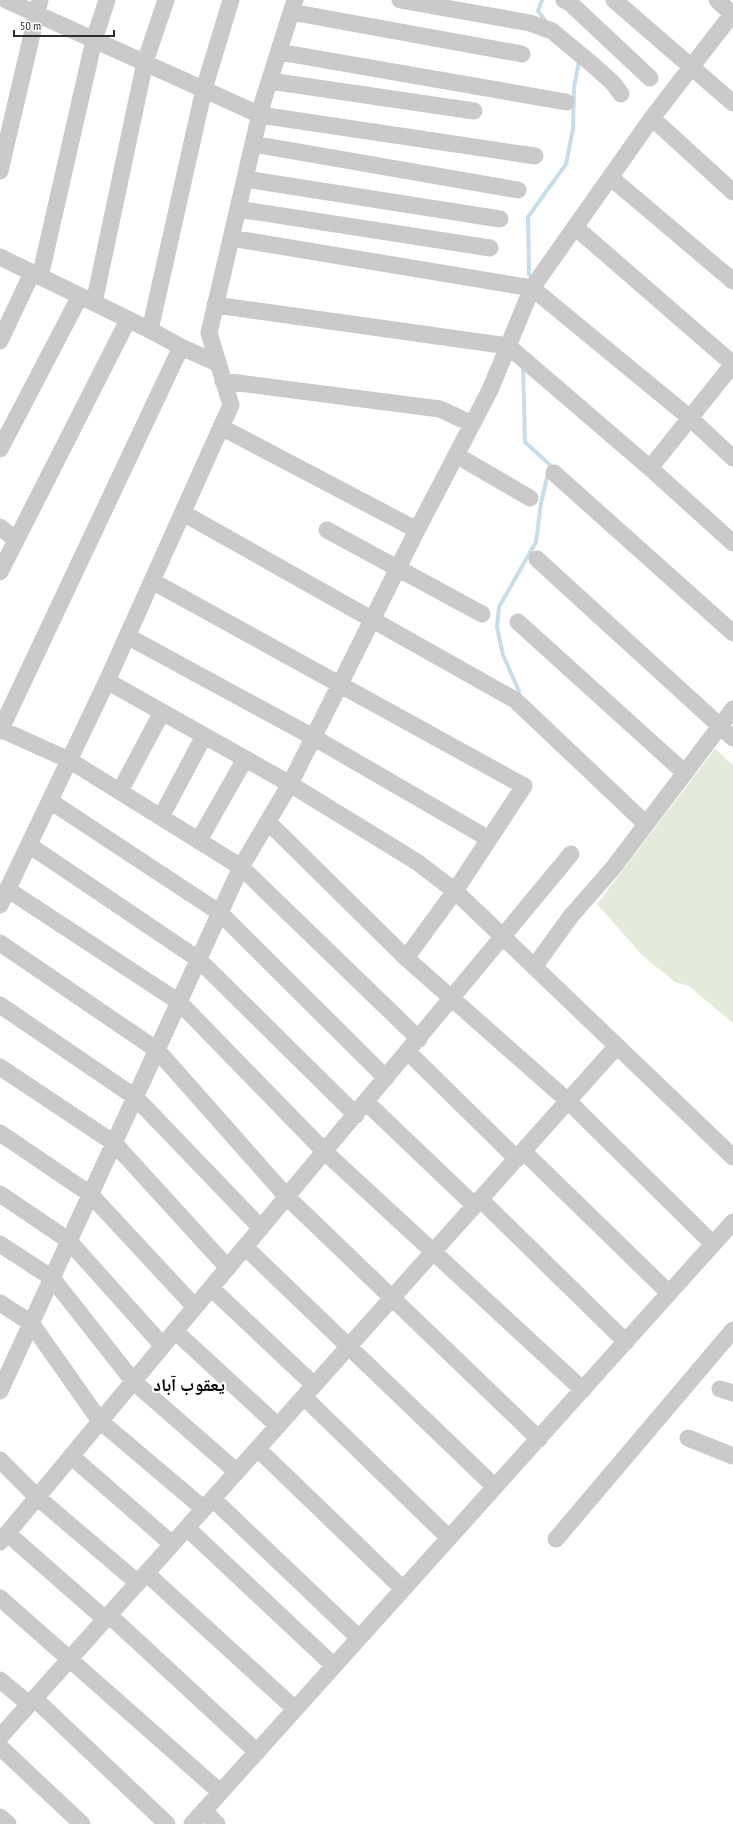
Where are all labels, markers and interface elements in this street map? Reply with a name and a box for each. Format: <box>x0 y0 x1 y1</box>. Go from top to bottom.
scale bar <box>14 12 114 38</box>
text: 50 m <box>20 18 41 33</box>
district label: یعقوب آباد <box>153 1373 225 1396</box>

